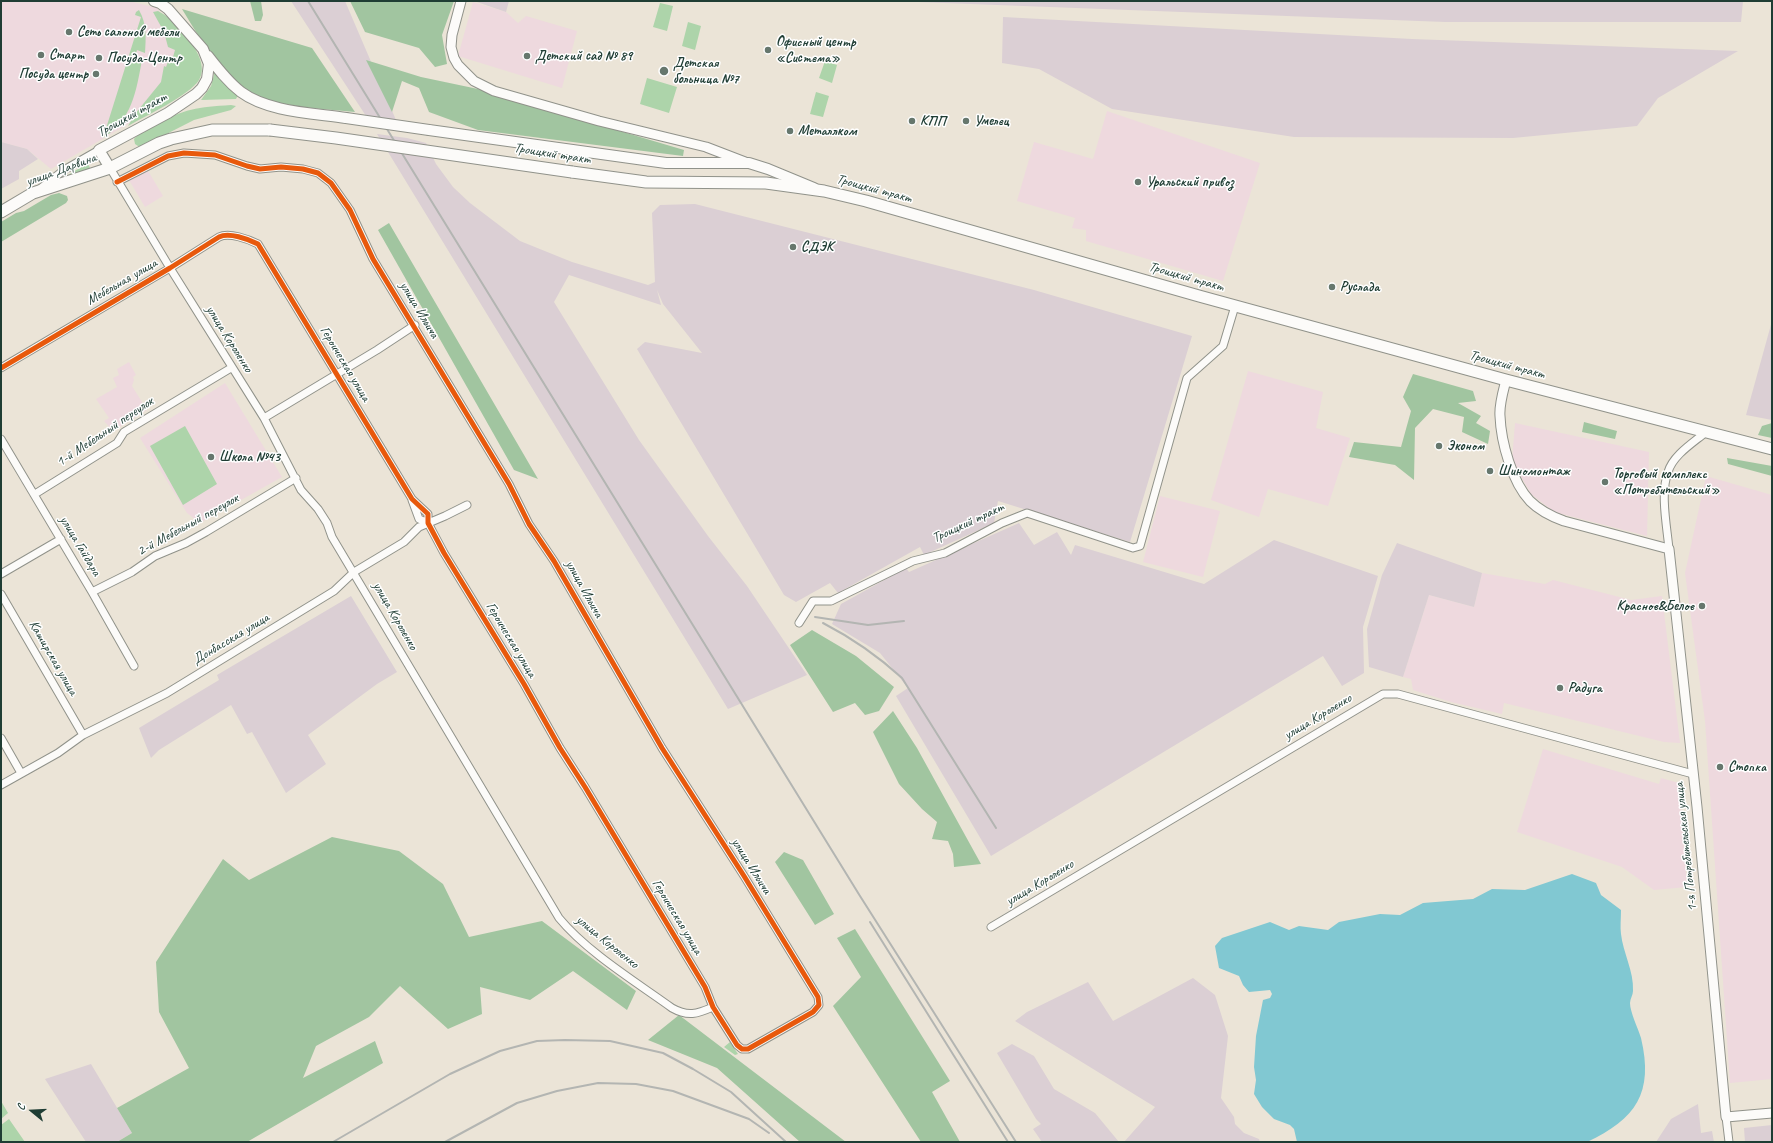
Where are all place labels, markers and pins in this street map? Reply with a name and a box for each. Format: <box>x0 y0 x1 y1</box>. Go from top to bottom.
place label: Сеть салонов мебели <box>77 24 179 40</box>
marker: Сеть салонов мебели <box>64 27 74 37</box>
place label: Офисный центр «Система» <box>776 34 855 66</box>
marker: Офисный центр «Система» <box>763 45 773 55</box>
place label: Старт <box>49 47 84 63</box>
place label: Детский сад № 89 <box>535 48 632 64</box>
marker: Старт <box>36 50 46 60</box>
place label: Посуда-Центр <box>107 50 182 66</box>
marker: Детский сад № 89 <box>522 51 532 61</box>
marker: Посуда-Центр <box>94 53 104 63</box>
place label: Детская больница №7 <box>673 55 739 88</box>
marker: Детская больница №7 <box>658 65 670 77</box>
place label: Посуда центр <box>19 66 88 82</box>
marker: Посуда центр <box>91 69 101 79</box>
place label: КПП <box>920 113 946 129</box>
place label: Умелец <box>974 113 1009 129</box>
marker: КПП <box>907 116 917 126</box>
marker: Умелец <box>961 116 971 126</box>
place label: Металлком <box>798 123 857 139</box>
marker: Металлком <box>785 126 795 136</box>
place label: Уральский привоз <box>1146 174 1234 190</box>
marker: Уральский привоз <box>1133 177 1143 187</box>
place label: СДЭК <box>801 239 833 255</box>
marker: СДЭК <box>788 242 798 252</box>
place label: Руслада <box>1340 279 1379 295</box>
marker: Руслада <box>1327 282 1337 292</box>
place label: Эконом <box>1447 438 1484 454</box>
marker: Эконом <box>1434 441 1444 451</box>
place label: Школа №43 <box>219 449 280 465</box>
marker: Школа №43 <box>206 452 216 462</box>
place label: Шиномонтаж <box>1498 463 1570 479</box>
marker: Шиномонтаж <box>1485 466 1495 476</box>
place label: Торговый комплекс «Потребительский» <box>1613 466 1720 498</box>
marker: Торговый комплекс «Потребительский» <box>1600 477 1610 487</box>
place label: Красное&Белое <box>1616 598 1694 614</box>
marker: Красное&Белое <box>1697 601 1707 611</box>
place label: Радуга <box>1568 680 1602 696</box>
marker: Радуга <box>1555 683 1565 693</box>
place label: Стопка <box>1728 759 1766 775</box>
marker: Стопка <box>1715 762 1725 772</box>

